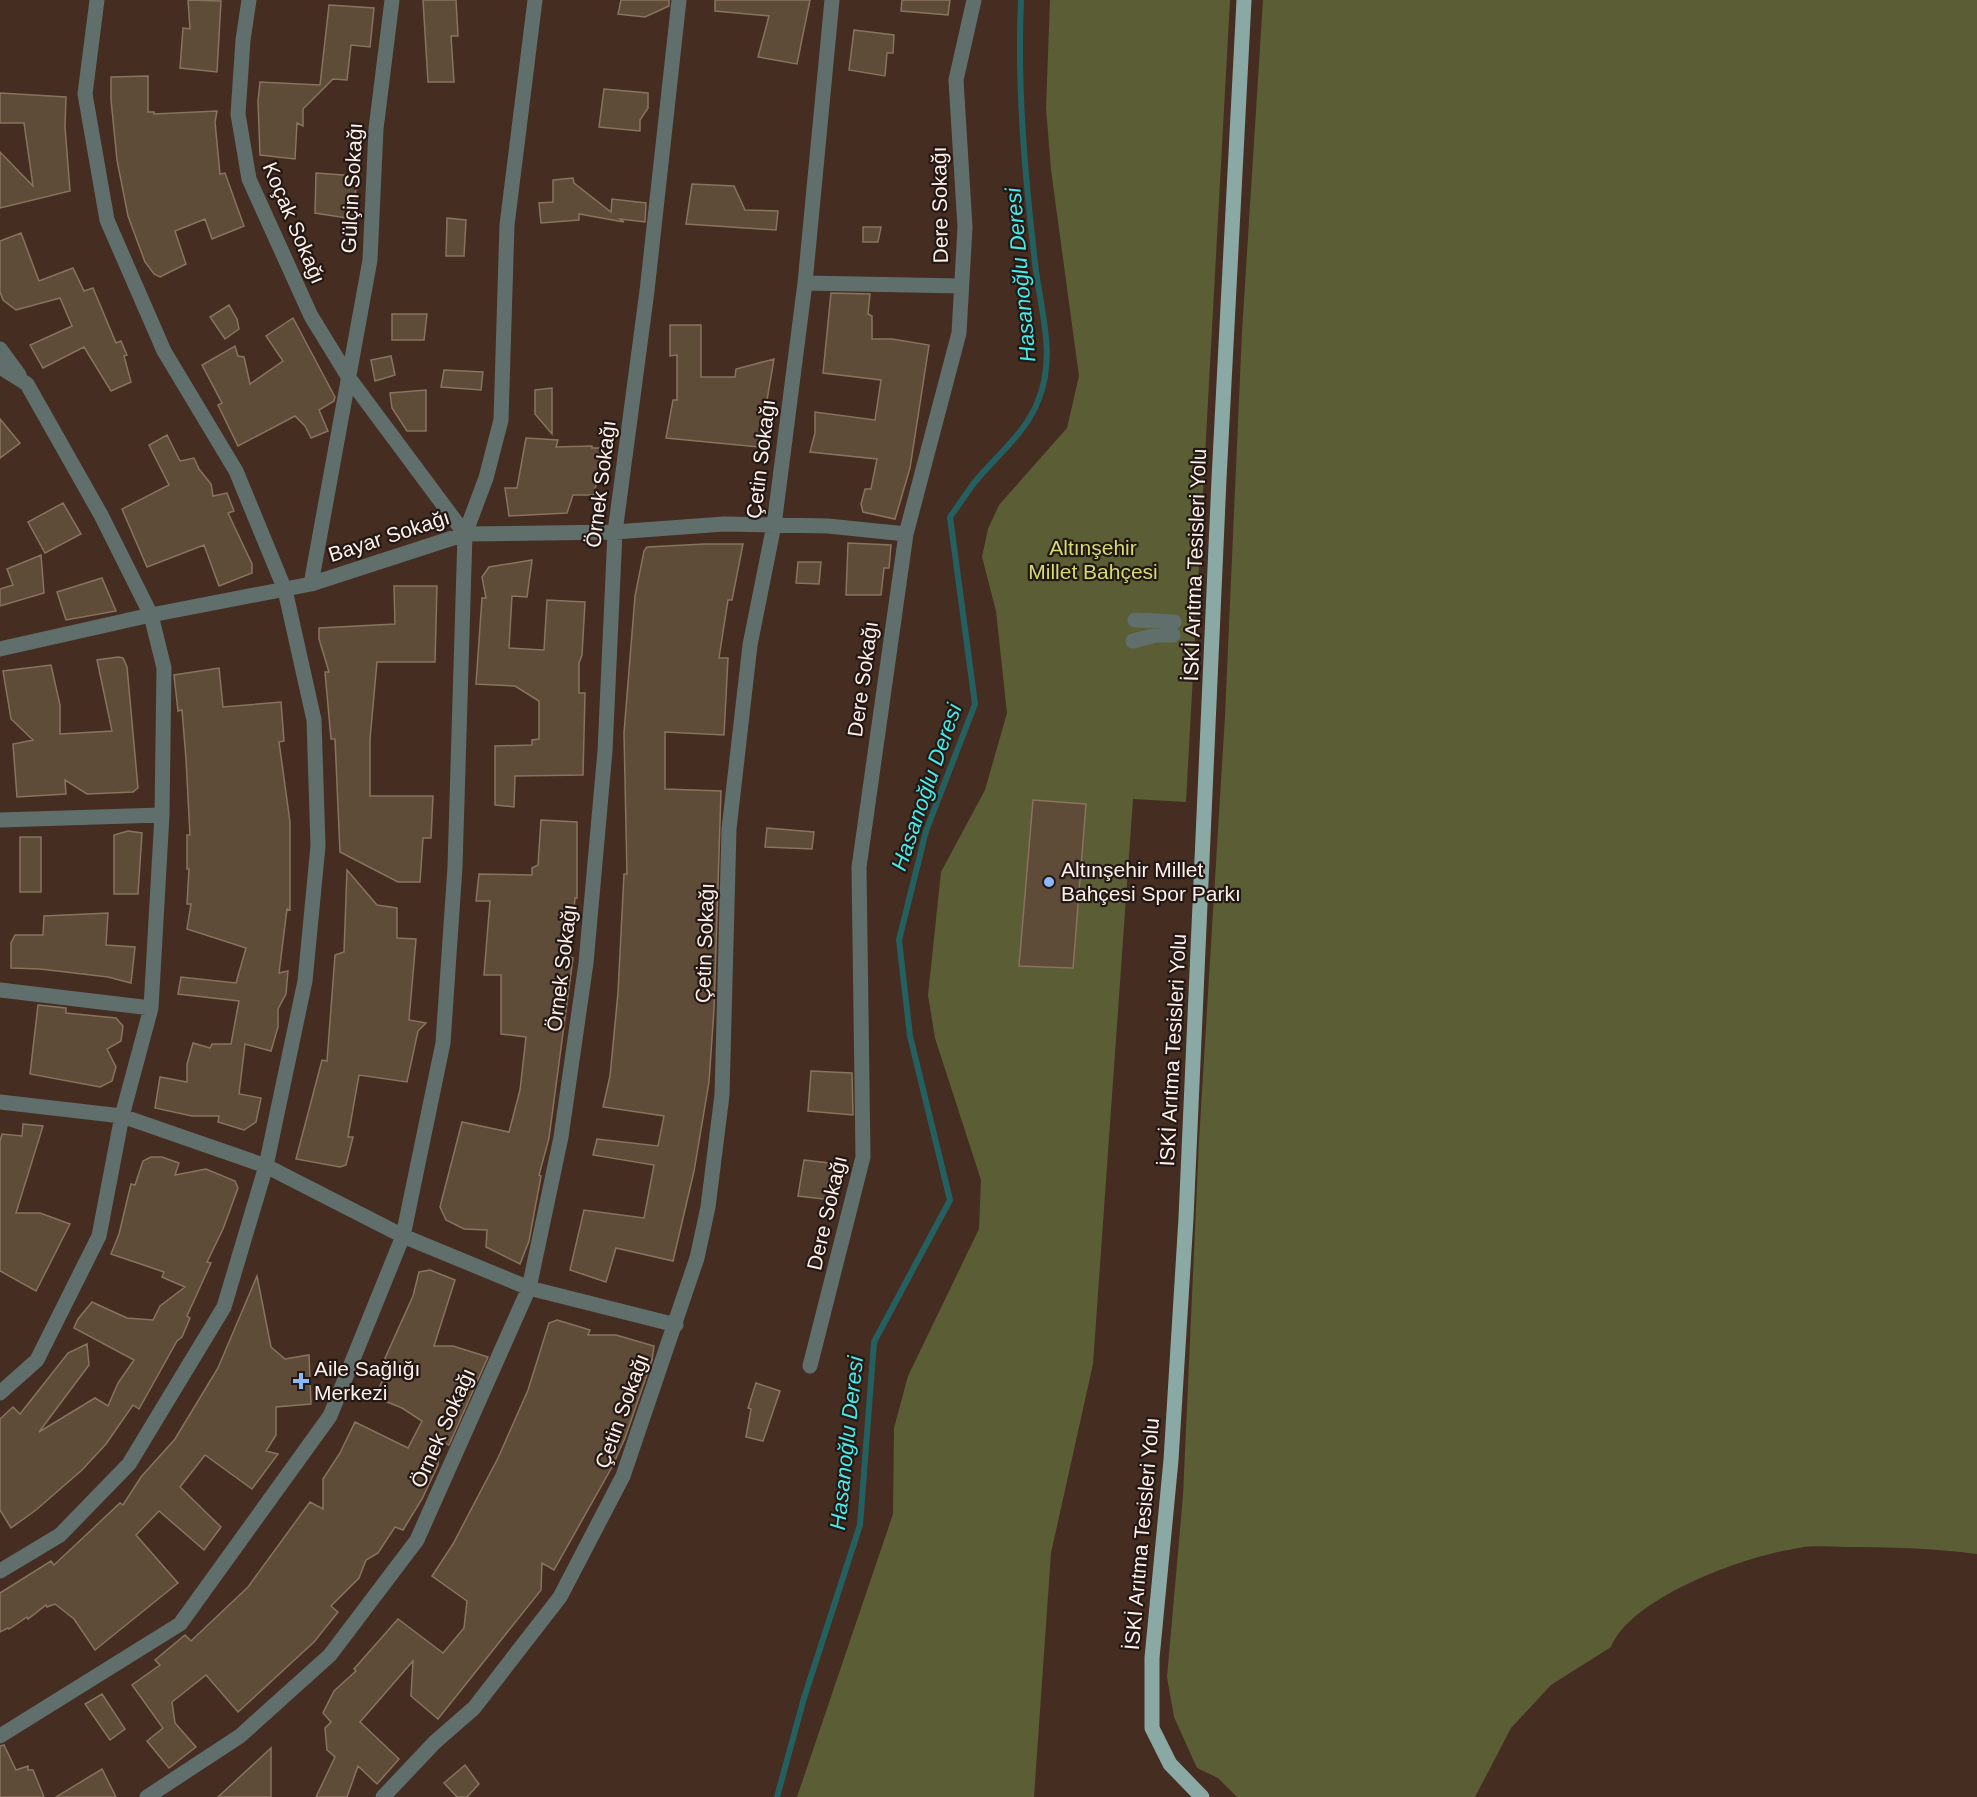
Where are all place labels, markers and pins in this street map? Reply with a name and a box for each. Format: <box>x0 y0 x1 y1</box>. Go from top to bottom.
place label: Altınşehir Millet Bahçesi Spor Parkı <box>1061 858 1241 905</box>
marker: Altınşehir Millet Bahçesi Spor Parkı <box>1042 875 1056 889</box>
place label: Aile Sağlığı Merkezi <box>314 1357 420 1404</box>
marker: Aile Sağlığı Merkezi <box>292 1372 310 1390</box>

